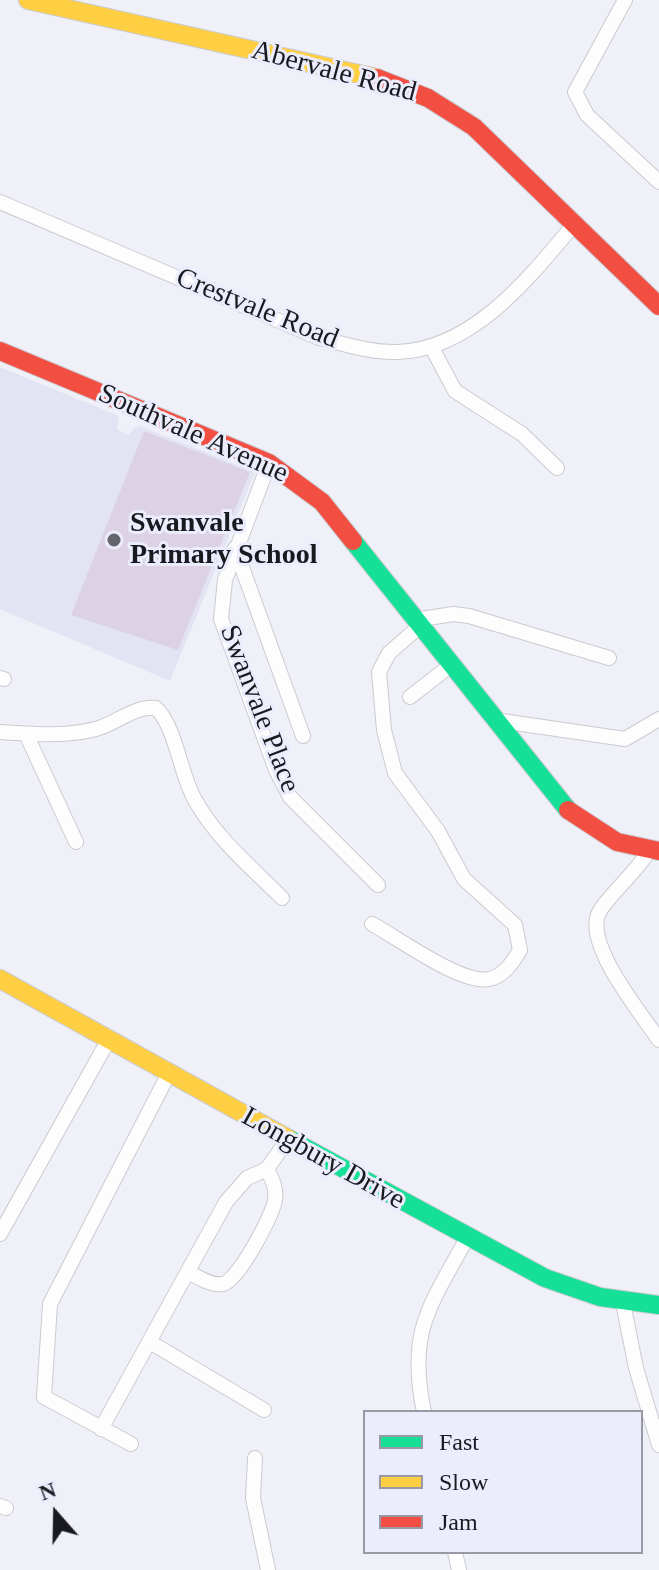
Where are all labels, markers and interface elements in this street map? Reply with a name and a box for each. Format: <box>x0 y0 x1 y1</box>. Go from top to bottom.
street label: Abervale Road <box>248 34 420 110</box>
street label: Crestvale Road <box>171 261 343 357</box>
street label: Southvale Avenue <box>93 377 293 491</box>
place label: Swanvale Primary School <box>130 507 317 573</box>
marker: Swanvale Primary School <box>105 531 123 549</box>
street label: Swanvale Place <box>212 621 306 797</box>
street label: Longbury Drive <box>236 1100 410 1218</box>
legend <box>363 1410 643 1554</box>
text: Fast <box>439 1429 479 1455</box>
text: Slow <box>439 1469 488 1495</box>
north arrow <box>16 1474 96 1554</box>
text: N <box>36 1477 59 1505</box>
text: Jam <box>439 1509 478 1535</box>

